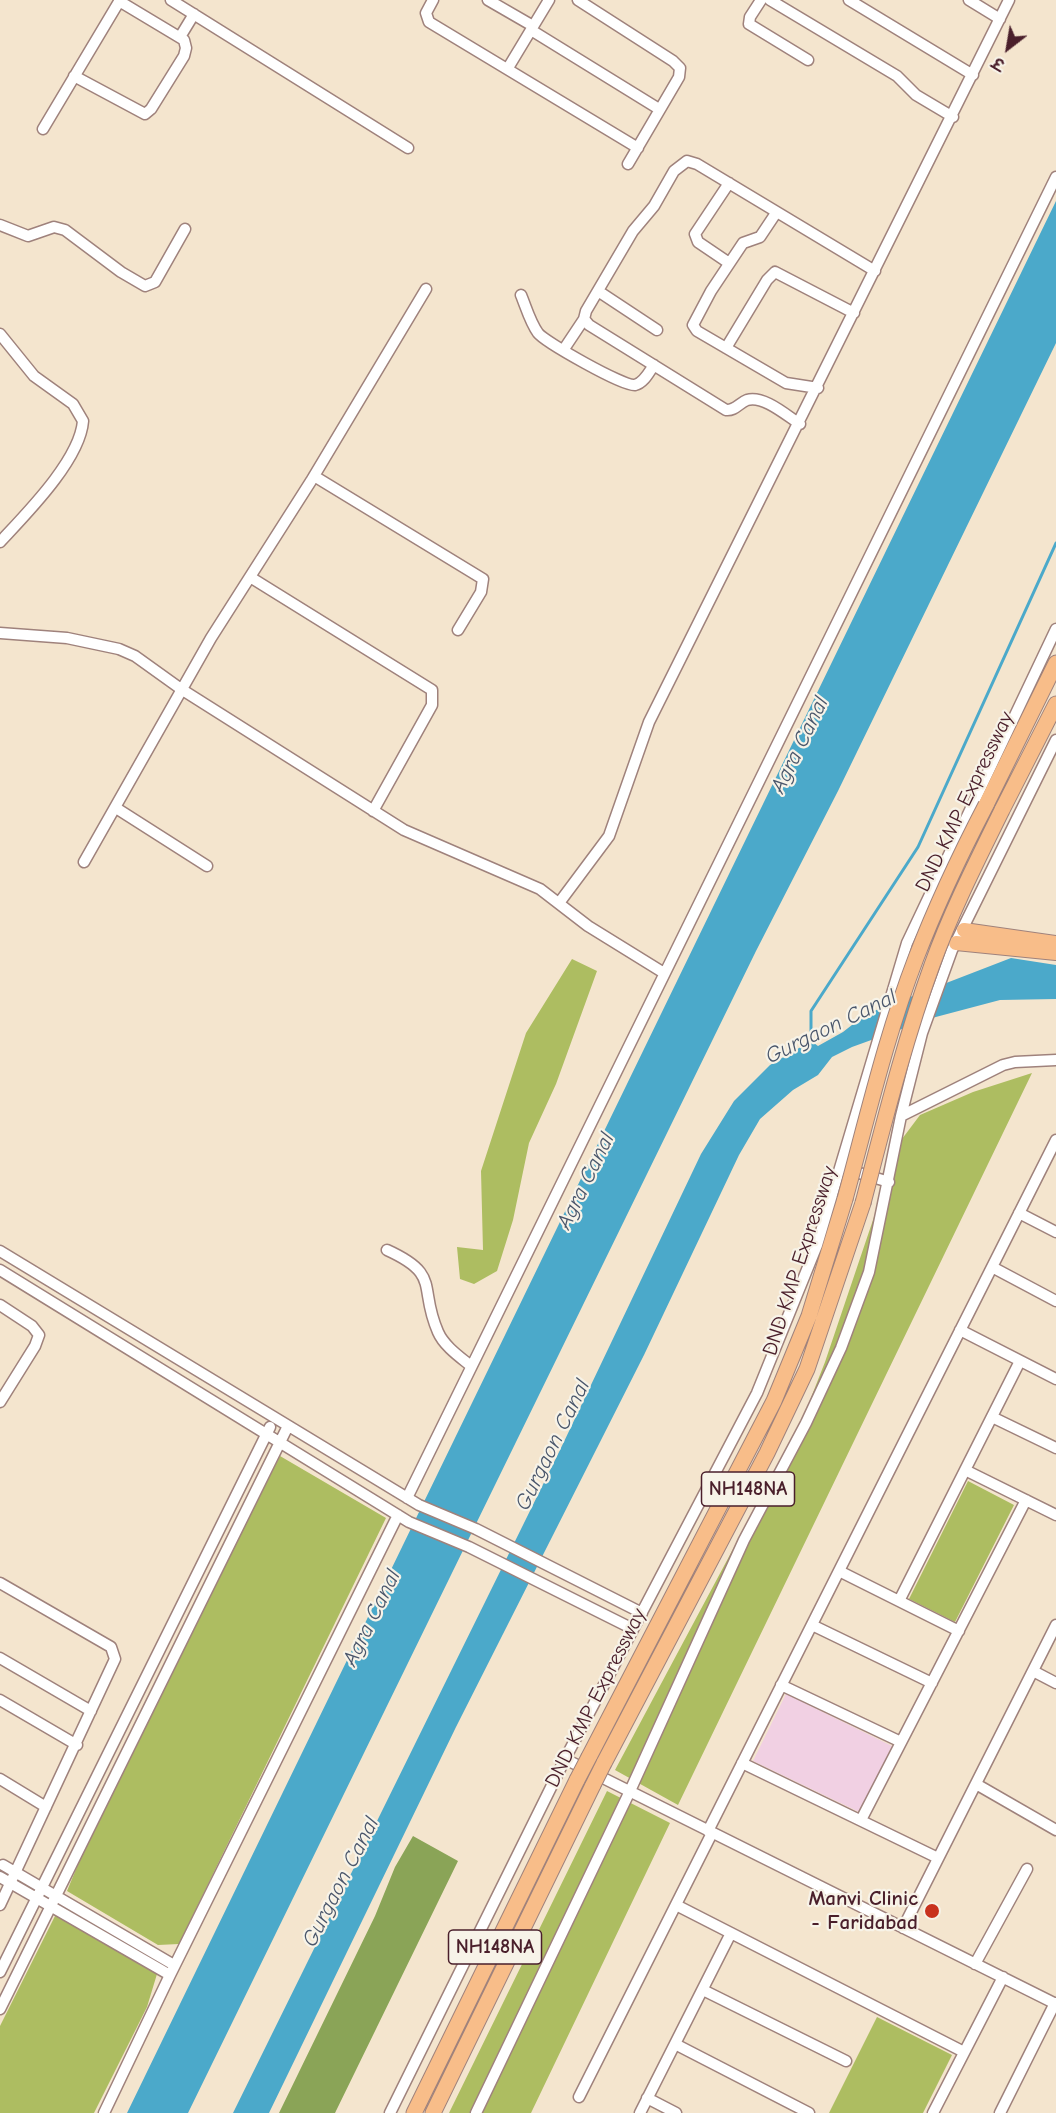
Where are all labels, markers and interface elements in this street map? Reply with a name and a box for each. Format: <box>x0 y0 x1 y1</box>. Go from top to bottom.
north arrow <box>978 18 1038 78</box>
text: उ <box>990 53 1008 74</box>
water label: Agra Canal <box>765 692 835 798</box>
street label: DND KMP Expressway <box>910 708 1020 896</box>
water label: Gurgaon Canal <box>761 984 901 1070</box>
water label: Agra Canal <box>551 1128 621 1234</box>
street label: DND KMP Expressway <box>758 1163 842 1359</box>
water label: Gurgaon Canal <box>510 1375 596 1515</box>
road number: NH148NA <box>702 1472 795 1506</box>
water label: Agra Canal <box>337 1565 407 1671</box>
street label: DND KMP Expressway <box>540 1604 652 1792</box>
water label: Gurgaon Canal <box>297 1813 385 1951</box>
place label: Manvi Clinic - Faridabad <box>808 1886 918 1936</box>
marker: Manvi Clinic - Faridabad <box>923 1902 941 1920</box>
road number: NH148NA <box>448 1930 542 1964</box>

